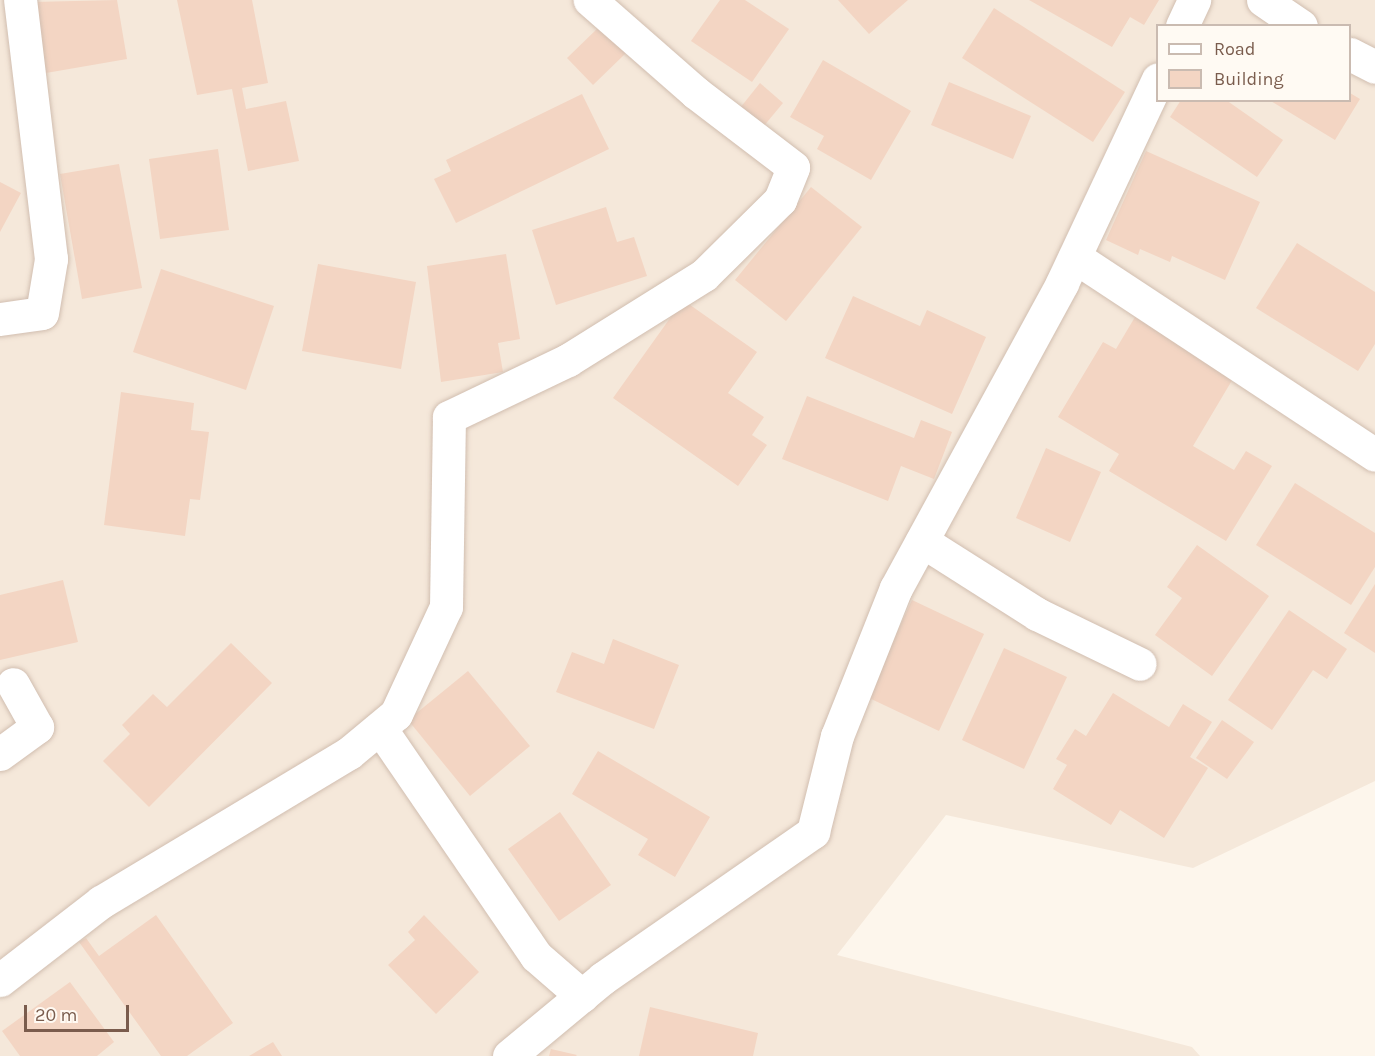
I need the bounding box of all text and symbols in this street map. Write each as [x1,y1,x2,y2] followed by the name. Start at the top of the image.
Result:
[1156,24,1351,102] legend
[1214,38,1255,60] text: Road
[1214,68,1284,90] text: Building
[27,993,132,1031] scale bar
[35,1004,77,1026] text: 20 m

